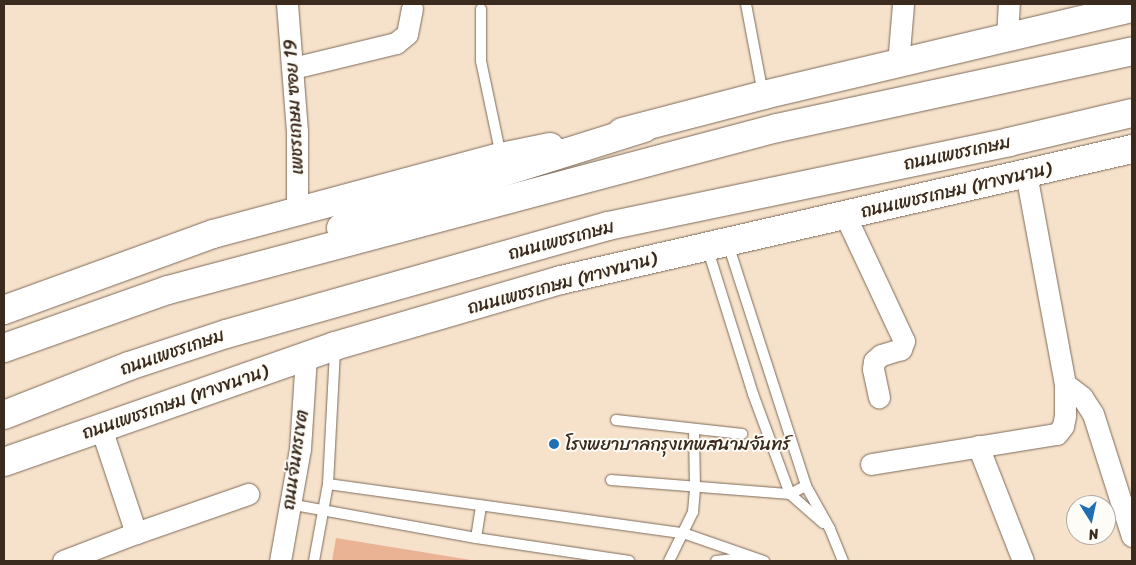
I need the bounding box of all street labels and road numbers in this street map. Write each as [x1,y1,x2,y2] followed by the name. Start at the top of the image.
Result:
[280,39,308,175] street label: เพชรเกษม ซอย 19
[902,131,1012,175] street label: ถนนเพชรเกษม
[859,158,1053,222] street label: ถนนเพชรเกษม (ทางขนาน)
[506,216,616,264] street label: ถนนเพชรเกษม
[465,247,659,319] street label: ถนนเพชรเกษม (ทางขนาน)
[117,324,227,380] street label: ถนนเพชรเกษม
[79,360,271,444] street label: ถนนเพชรเกษม (ทางขนาน)
[277,409,313,511] street label: ถนนจันทรเขต

